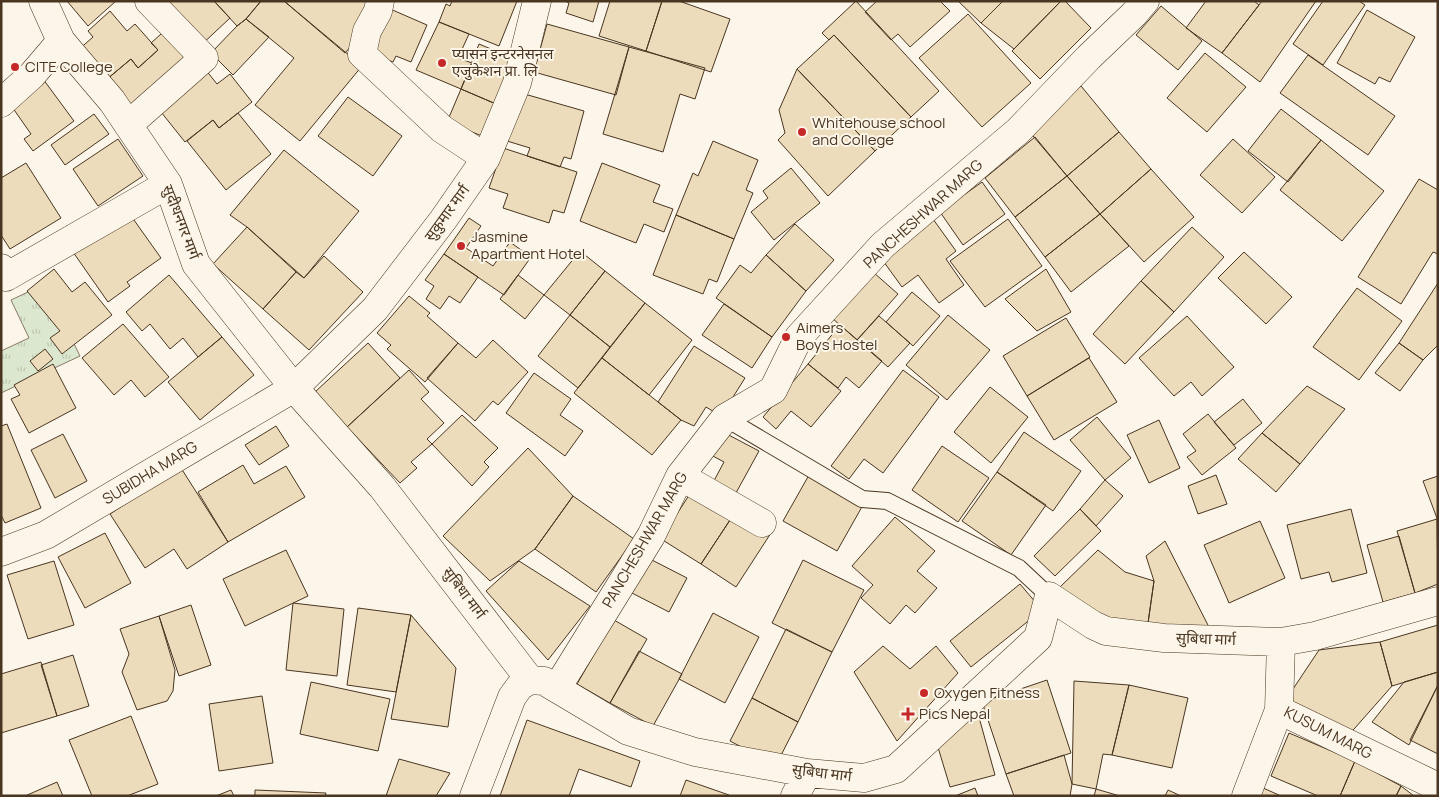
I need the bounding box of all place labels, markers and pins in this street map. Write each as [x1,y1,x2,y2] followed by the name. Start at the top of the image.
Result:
[452,43,554,81] place label: प्यासन इन्टरनेसनल एजुकेशन प्रा. लि
[25,56,113,77] place label: CITE College
[436,57,448,69] marker: प्यासन इन्टरनेसनल एजुकेशन प्रा. लि
[9,61,21,73] marker: CITE College
[812,112,946,150] place label: Whitehouse school and College
[796,126,808,138] marker: Whitehouse school and College
[471,226,585,264] place label: Jasmine Apartment Hotel
[455,240,467,252] marker: Jasmine Apartment Hotel
[796,317,877,355] place label: Aimers Boys Hostel
[780,331,792,343] marker: Aimers Boys Hostel
[934,682,1040,703] place label: Oxygen Fitness
[918,687,930,699] marker: Oxygen Fitness
[919,703,990,724] place label: Pics Nepal
[901,707,915,721] marker: Pics Nepal

